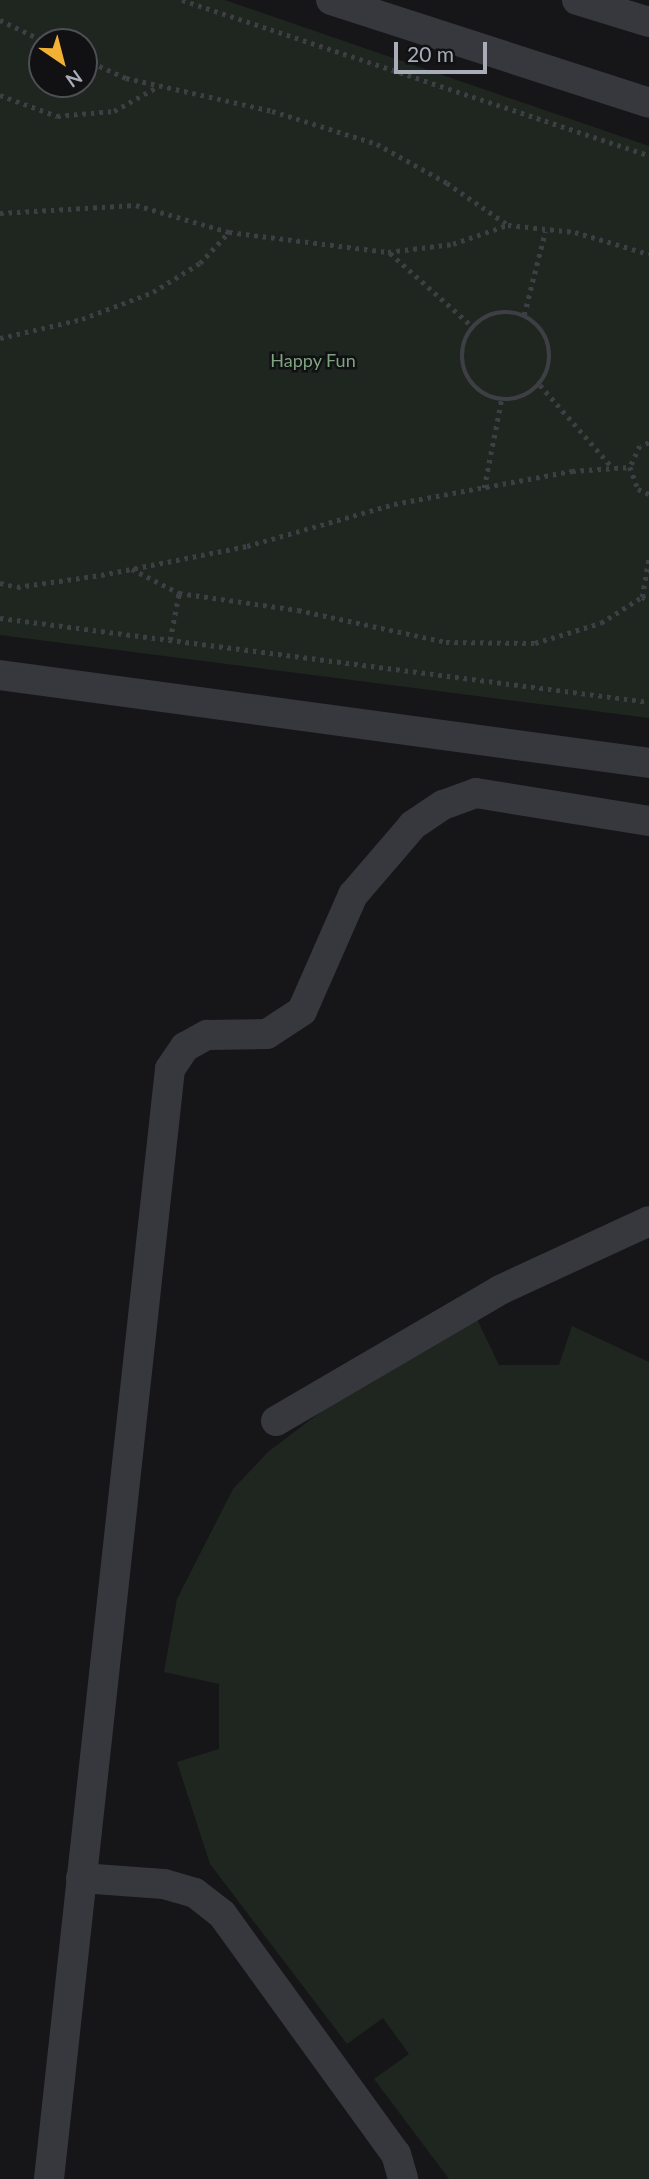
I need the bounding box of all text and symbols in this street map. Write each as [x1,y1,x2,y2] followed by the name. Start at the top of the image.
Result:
[28,28,98,98] north arrow
[397,28,490,72] scale bar
[407,41,454,66] text: 20 m
[62,65,87,93] text: N
[270,349,356,371] park label: Happy Fun

